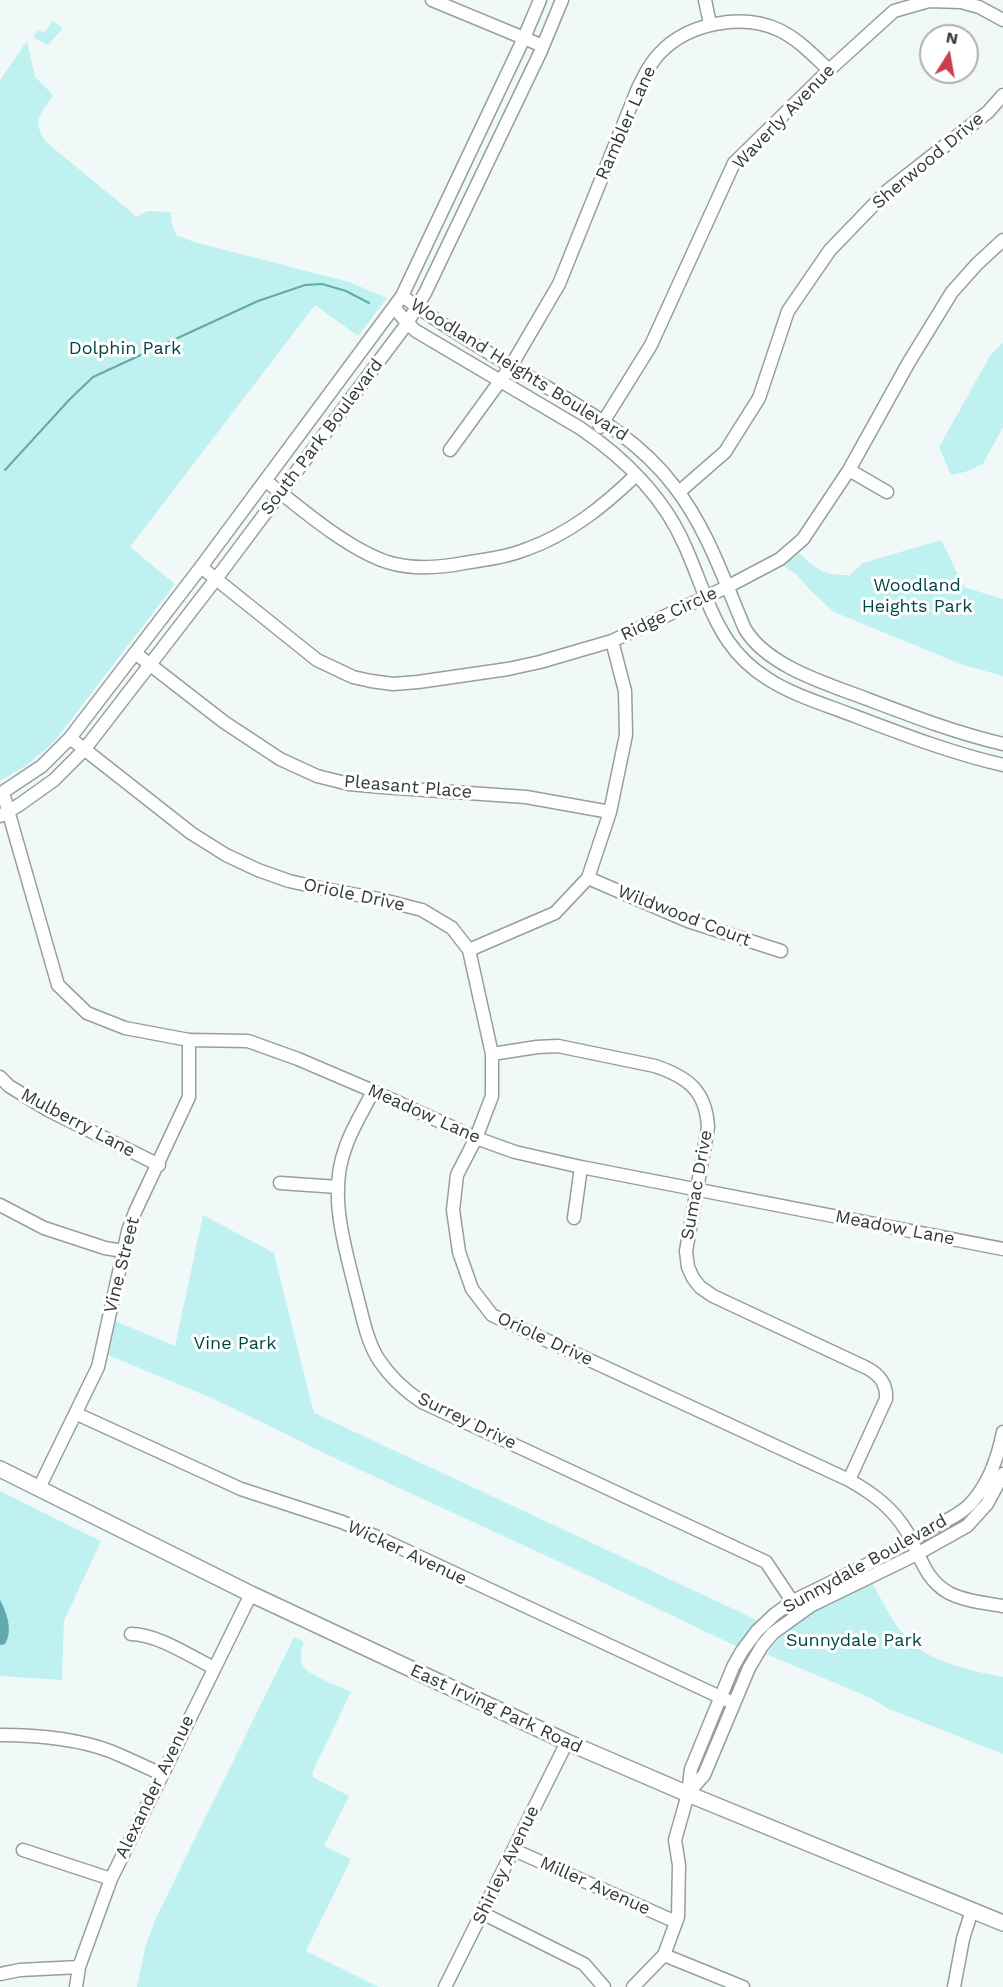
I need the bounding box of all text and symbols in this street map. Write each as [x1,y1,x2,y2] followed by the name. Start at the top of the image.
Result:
[919,24,979,84] north arrow
[945,27,960,48] text: N
[728,60,840,174] street label: Waverly Avenue
[591,63,661,183] street label: Rambler Lane
[868,108,988,214] street label: Sherwood Drive
[406,294,632,446] street label: Woodland Heights Boulevard
[69,338,181,360] park label: Dolphin Park
[256,355,388,519] street label: South Park Boulevard
[862,575,972,618] park label: Woodland Heights Park
[617,582,721,646] street label: Ridge Circle
[343,771,473,803] street label: Pleasant Place
[301,874,407,916] street label: Oriole Drive
[614,881,754,951] street label: Wildwood Court
[364,1079,484,1149] street label: Meadow Lane
[17,1084,139,1162] street label: Mulberry Lane
[677,1129,717,1241] street label: Sumac Drive
[833,1206,957,1250] street label: Meadow Lane
[100,1215,144,1315] street label: Vine Street
[494,1307,596,1371] street label: Oriole Drive
[194,1333,276,1355] park label: Vine Park
[414,1388,520,1454] street label: Surrey Drive
[779,1510,951,1618] street label: Sunnydale Boulevard
[344,1516,470,1590] street label: Wicker Avenue
[786,1630,922,1652] park label: Sunnydale Park
[407,1660,585,1758] street label: East Irving Park Road
[111,1712,199,1862] street label: Alexander Avenue
[468,1802,544,1928] street label: Shirley Avenue
[536,1852,654,1920] street label: Miller Avenue

